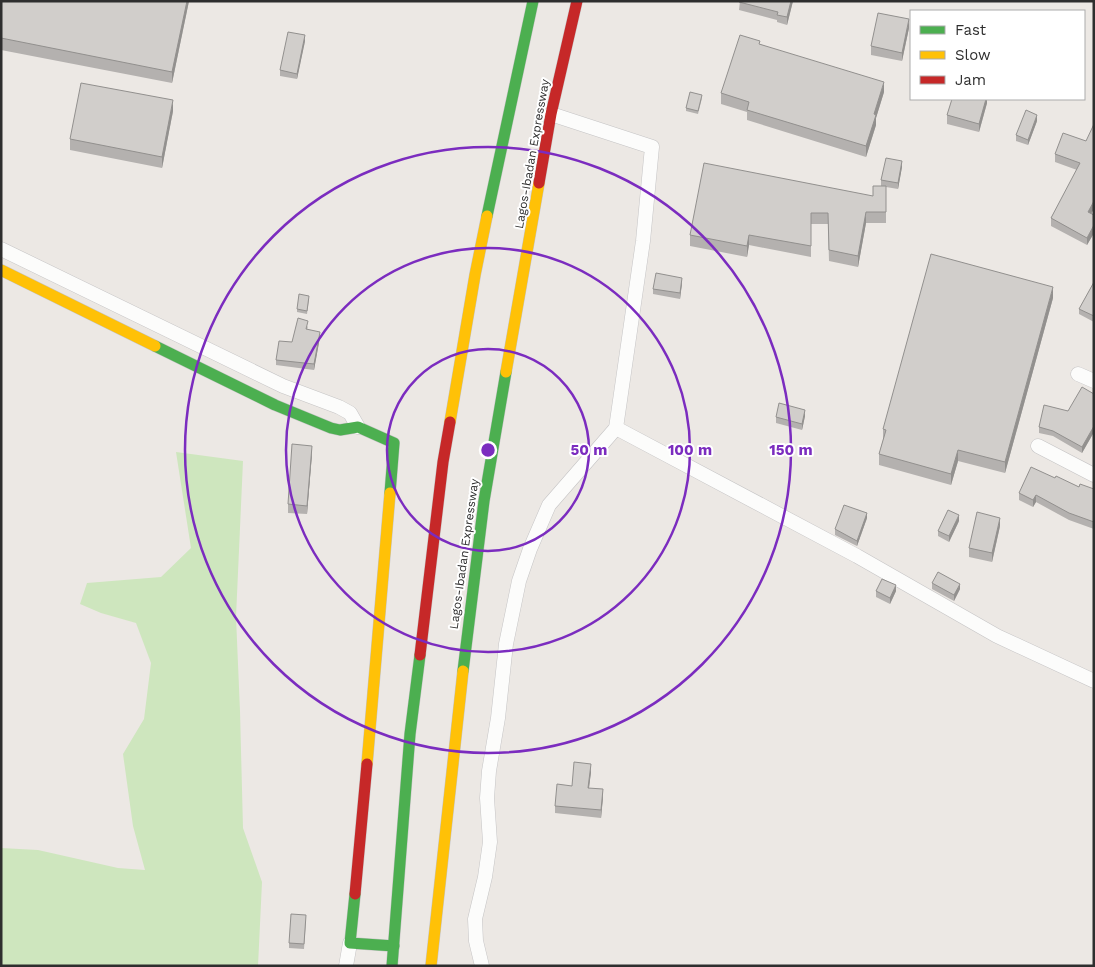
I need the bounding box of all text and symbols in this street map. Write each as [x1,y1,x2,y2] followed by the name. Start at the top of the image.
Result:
[910,10,1085,100] legend
[955,21,987,39] text: Fast
[955,46,991,64] text: Slow
[955,71,986,89] text: Jam
[512,77,552,230] street label: Lagos-Ibadan Expressway
[479,441,497,459] centre of rings
[571,441,607,459] text: 50 m
[668,441,712,459] text: 100 m
[769,441,813,459] text: 150 m
[447,477,482,630] street label: Lagos-Ibadan Expressway

